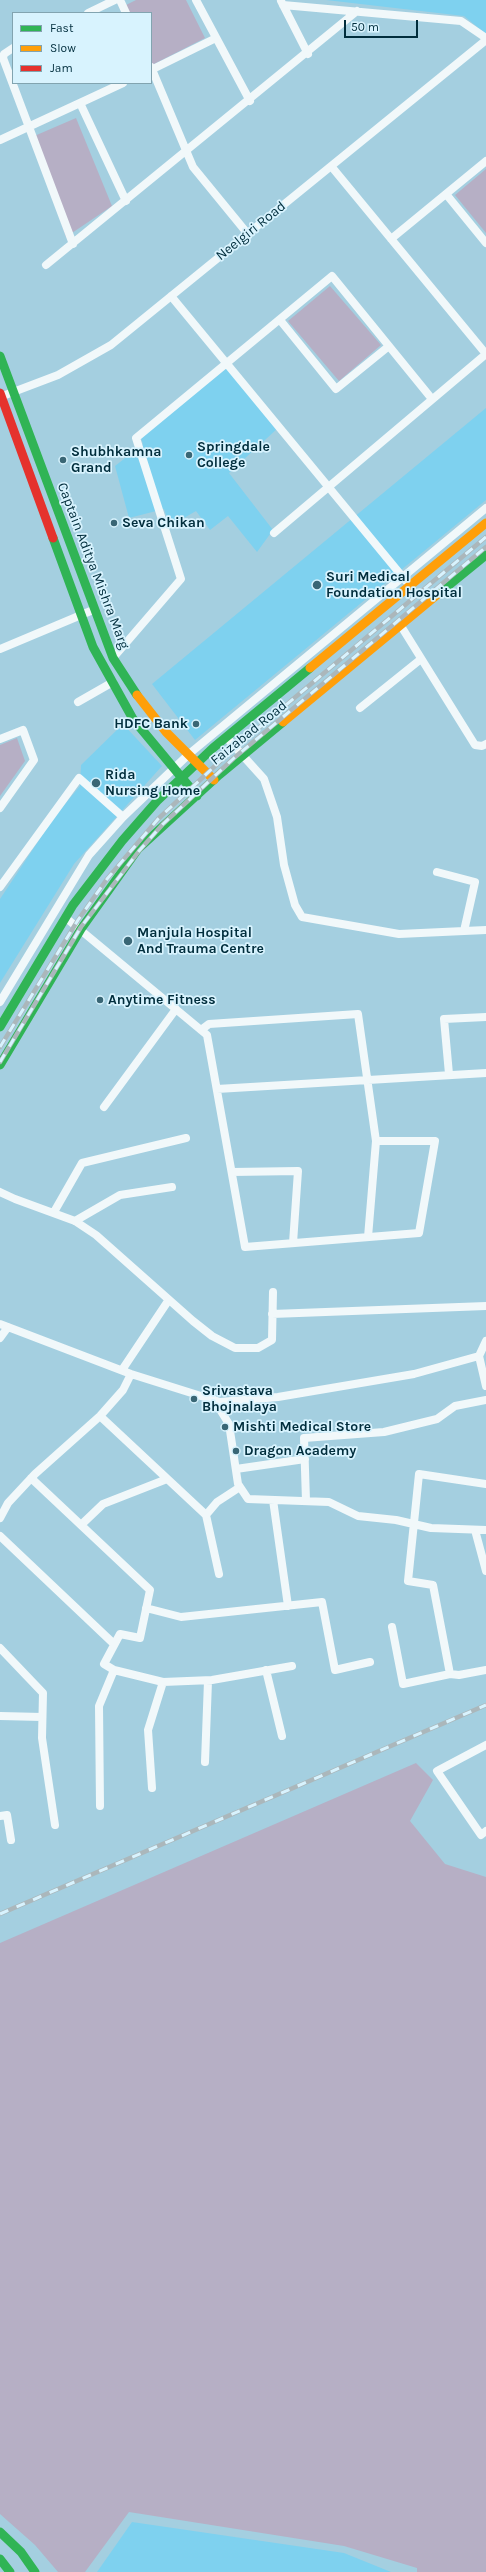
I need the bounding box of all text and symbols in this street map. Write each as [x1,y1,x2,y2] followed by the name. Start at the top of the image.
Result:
[12,12,152,84] legend
[346,12,420,38] scale bar
[351,20,379,34] text: 50 m
[50,21,73,35] text: Fast
[50,41,76,55] text: Slow
[50,61,73,75] text: Jam
[213,198,289,264] street label: Neelgiri Road
[197,439,270,472] place label: Springdale College
[71,444,161,476] place label: Shubhkamna Grand
[184,450,194,460] marker: Springdale College
[58,455,68,465] marker: Shubhkamna Grand
[53,480,133,652] street label: Captain Aditya Mishra Marg
[122,515,205,531] place label: Seva Chikan
[109,518,119,528] marker: Seva Chikan
[326,569,462,602] place label: Suri Medical Foundation Hospital
[311,579,323,591] marker: Suri Medical Foundation Hospital
[208,697,290,769] street label: Faizabad Road
[114,716,188,732] place label: HDFC Bank
[191,719,201,729] marker: HDFC Bank
[105,767,200,800] place label: Rida Nursing Home
[90,777,102,789] marker: Rida Nursing Home
[137,925,264,958] place label: Manjula Hospital And Trauma Centre
[122,935,134,947] marker: Manjula Hospital And Trauma Centre
[108,992,216,1008] place label: Anytime Fitness
[95,995,105,1005] marker: Anytime Fitness
[202,1383,277,1416] place label: Srivastava Bhojnalaya
[189,1394,199,1404] marker: Srivastava Bhojnalaya
[233,1419,371,1435] place label: Mishti Medical Store
[220,1422,230,1432] marker: Mishti Medical Store
[244,1443,356,1459] place label: Dragon Academy
[231,1446,241,1456] marker: Dragon Academy

